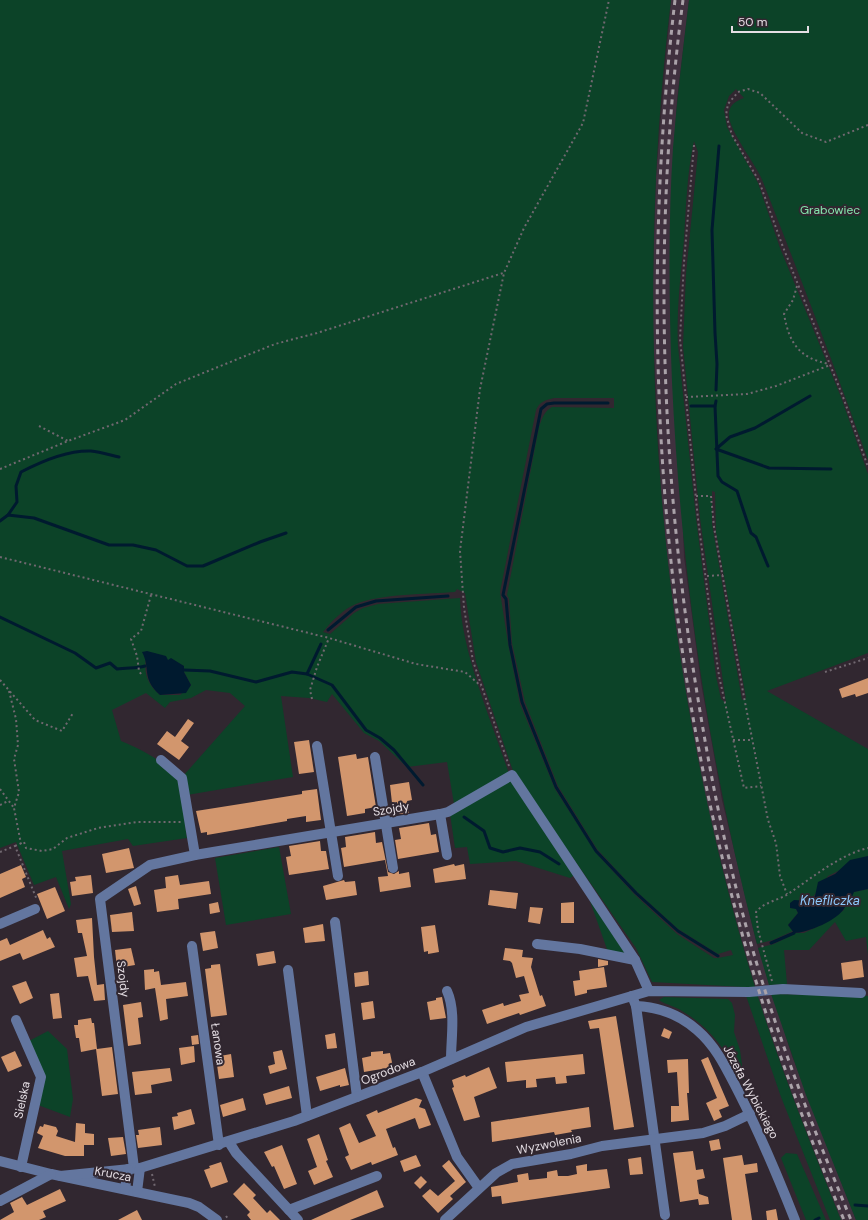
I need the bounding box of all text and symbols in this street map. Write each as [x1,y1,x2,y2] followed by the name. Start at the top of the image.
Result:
[732,8,808,34] scale bar
[738,14,767,30] text: 50 m
[800,202,860,218] park label: Grabowiec
[372,798,411,820] street label: Szojdy
[800,892,860,909] water label: Knefliczka
[113,960,133,999] street label: Szojdy
[207,1022,229,1066] street label: Łanowa
[720,1042,782,1142] street label: Józefa Wybickiego
[358,1053,418,1089] street label: Ogrodowa
[10,1080,34,1120] street label: Sielska
[515,1130,583,1158] street label: Wyzwolenia
[93,1163,133,1185] street label: Krucza

